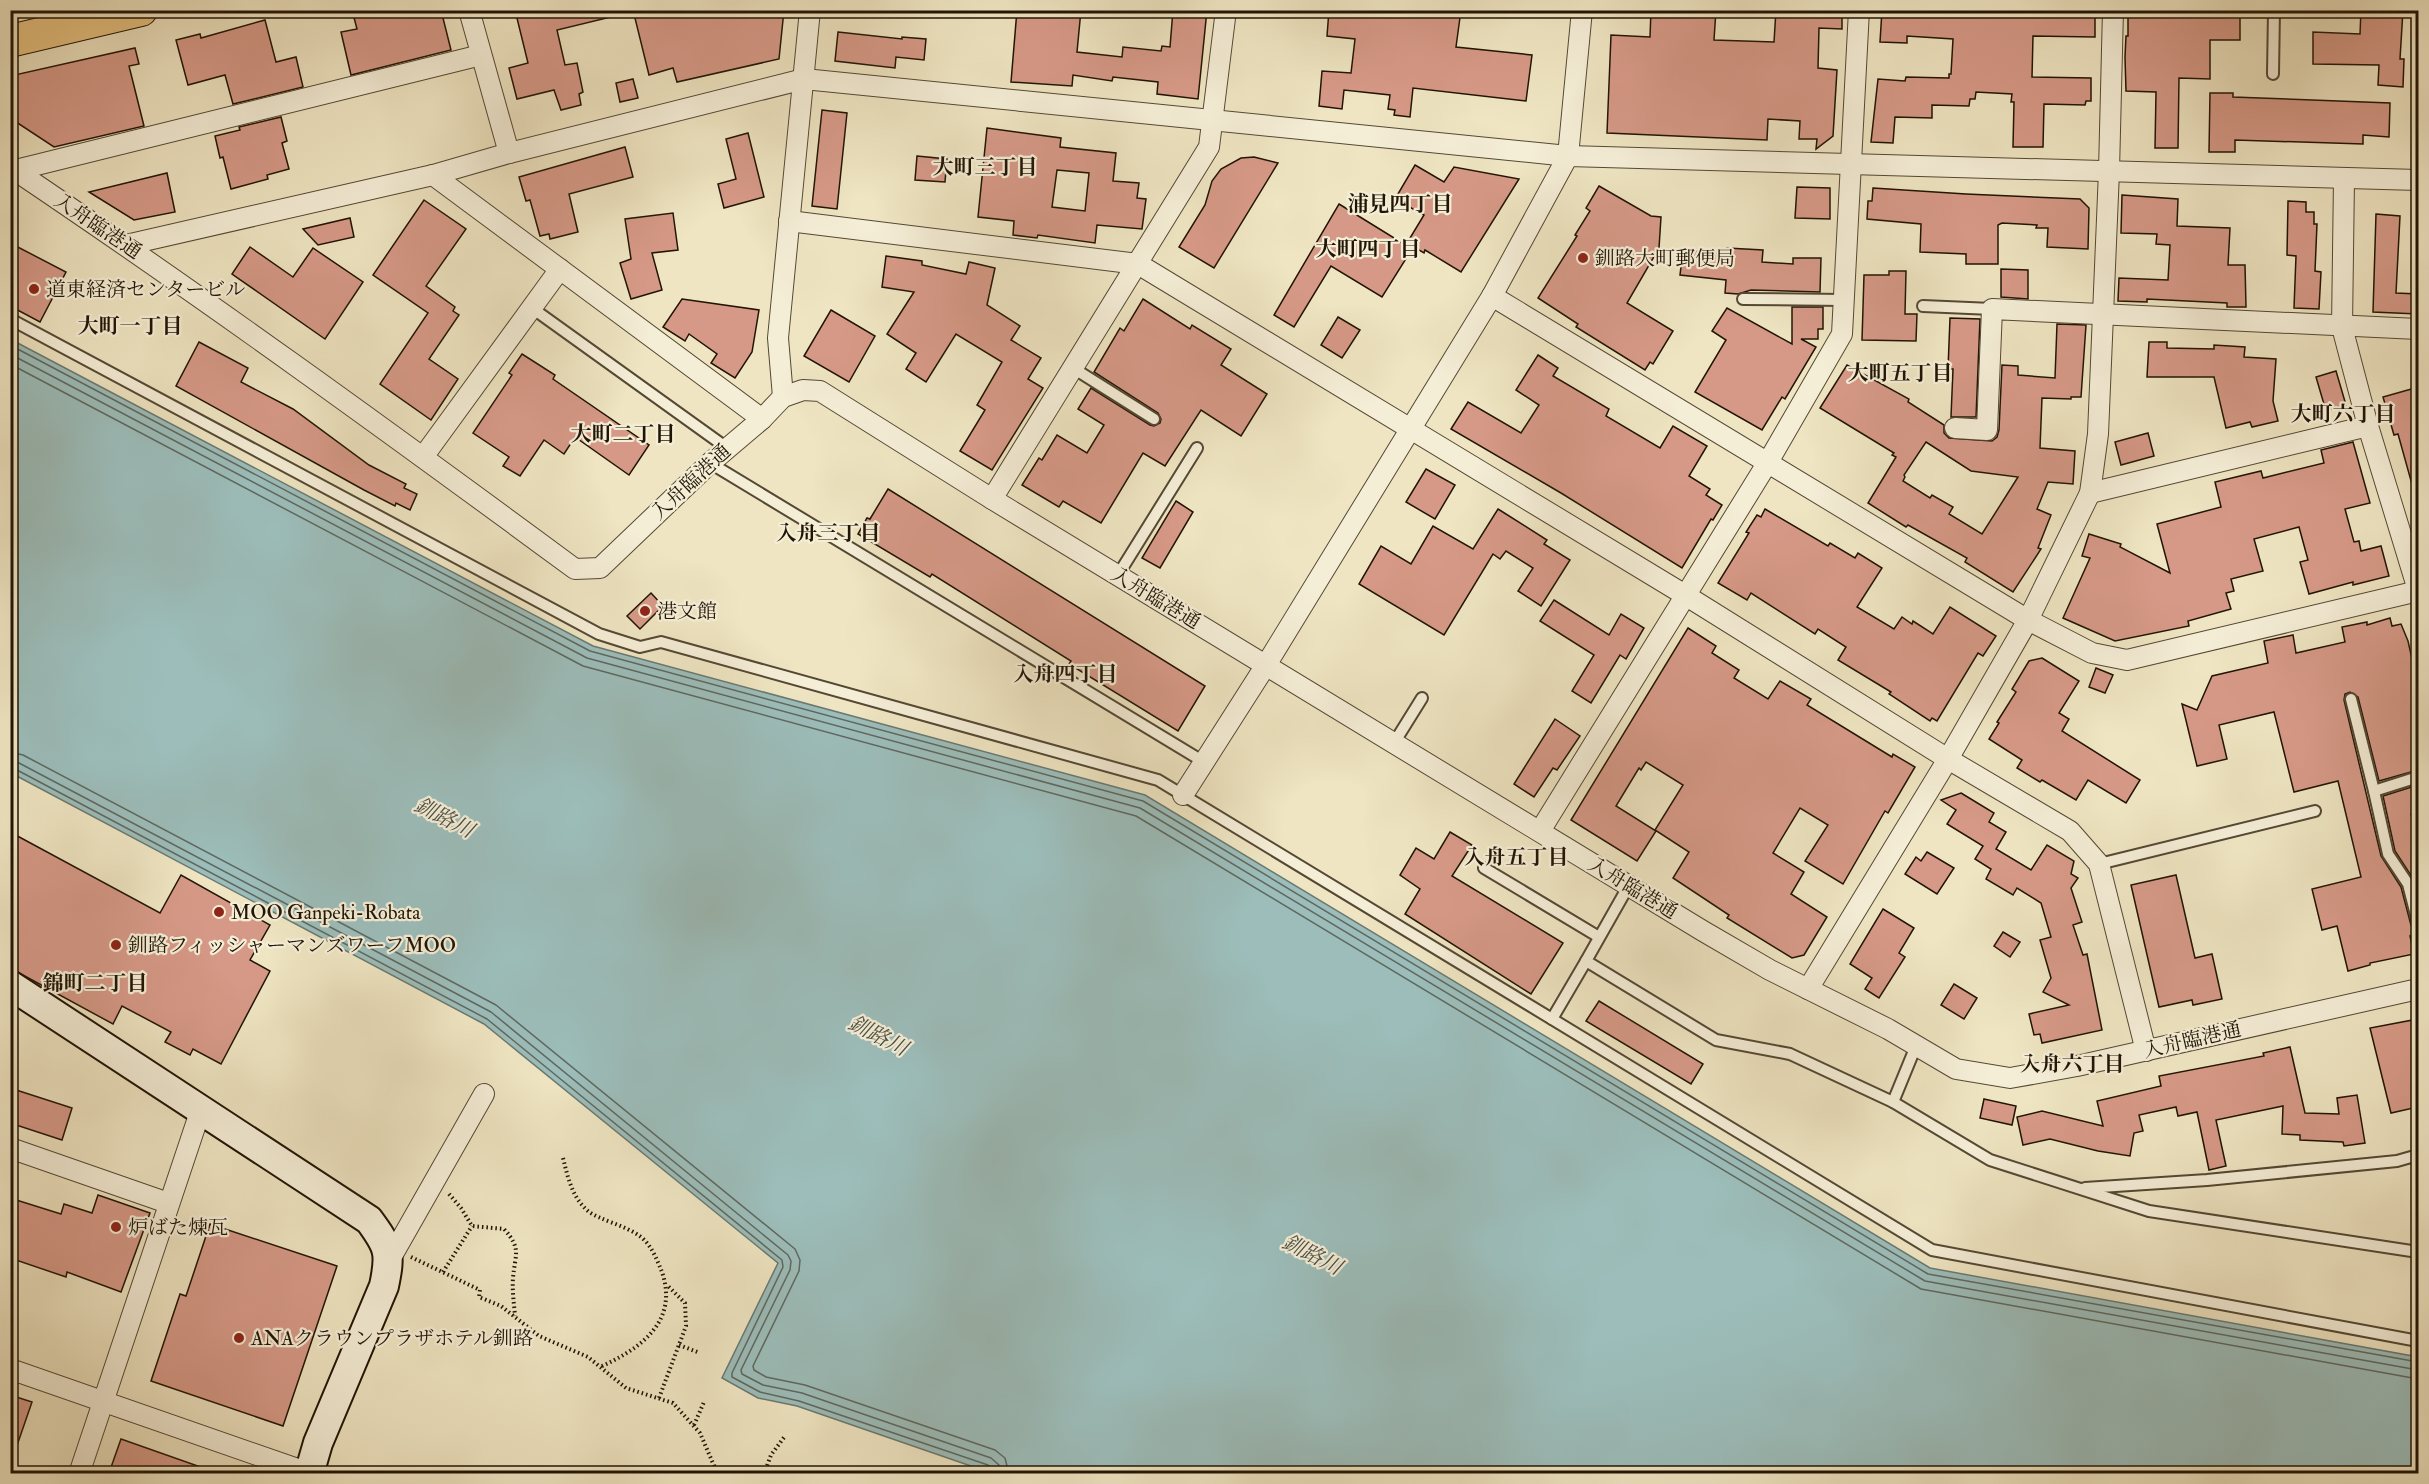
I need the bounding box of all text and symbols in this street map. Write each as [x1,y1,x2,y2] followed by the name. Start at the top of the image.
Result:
[933,154,1038,181] district label: 大町三丁目
[50,188,146,264] street label: 入舟臨港通
[1348,191,1453,218] district label: 浦見四丁目
[1316,236,1421,263] district label: 大町四丁目
[1595,246,1735,271] place label: 釧路大町郵便局
[1576,251,1590,265] marker: 釧路大町郵便局
[46,277,245,302] place label: 道東経済センタービル
[27,282,41,296] marker: 道東経済センタービル
[78,313,183,340] district label: 大町一丁目
[1848,360,1953,387] district label: 大町五丁目
[2291,401,2396,428] district label: 大町六丁目
[571,421,676,448] district label: 大町二丁目
[646,439,736,525] street label: 入舟臨港通
[776,520,881,547] district label: 入舟三丁目
[1107,562,1205,634] street label: 入舟臨港通
[657,599,717,624] place label: 港文館
[638,604,652,618] marker: 港文館
[1013,661,1118,688] district label: 入舟四丁目
[410,792,480,845] water label: 釧路川
[1464,844,1569,871] district label: 入舟五丁目
[1584,852,1682,924] street label: 入舟臨港通
[231,900,421,926] place label: MOO Ganpeki-Robata
[212,905,226,919] marker: MOO Ganpeki-Robata
[128,933,456,958] place label: 釧路フィッシャーマンズワーフMOO
[109,938,123,952] marker: 釧路フィッシャーマンズワーフMOO
[43,970,148,997] district label: 錦町二丁目
[844,1010,914,1063] water label: 釧路川
[2140,1017,2244,1063] street label: 入舟臨港通
[2020,1051,2125,1078] district label: 入舟六丁目
[128,1215,228,1240] place label: 炉ばた煉瓦
[109,1220,123,1234] marker: 炉ばた煉瓦
[1278,1229,1348,1282] water label: 釧路川
[250,1326,533,1351] place label: ANAクラウンプラザホテル釧路
[232,1331,246,1345] marker: ANAクラウンプラザホテル釧路

